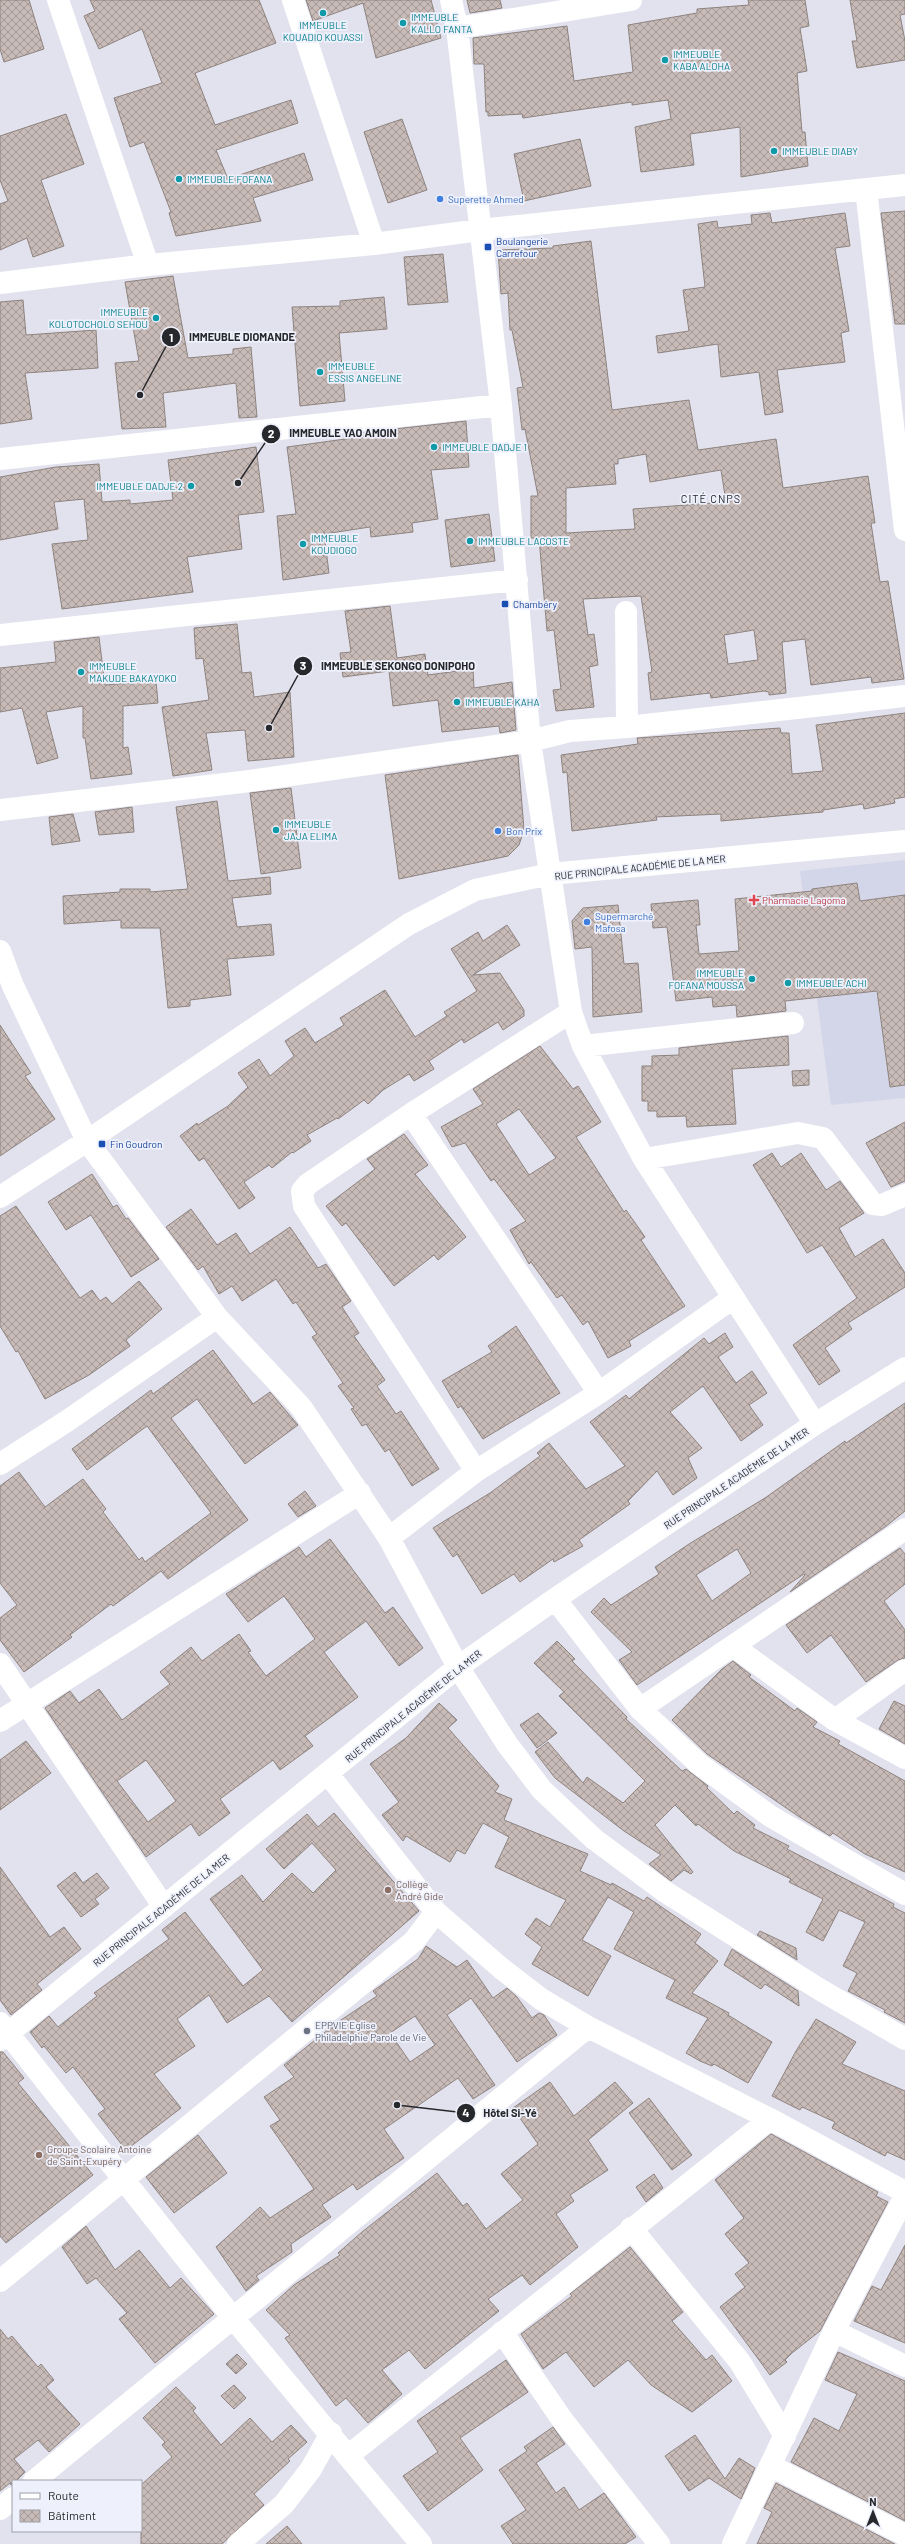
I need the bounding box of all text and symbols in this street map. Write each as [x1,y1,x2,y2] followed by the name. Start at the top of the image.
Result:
[318,8,328,18] marker: IMMEUBLE KOUADIO KOUASSI
[411,11,472,35] place label: IMMEUBLE KALLO FANTA
[398,18,408,28] marker: IMMEUBLE KALLO FANTA
[283,19,363,43] place label: IMMEUBLE KOUADIO KOUASSI
[673,48,730,72] place label: IMMEUBLE KABA ALOHA
[660,55,670,65] marker: IMMEUBLE KABA ALOHA
[782,145,858,157] place label: IMMEUBLE DIABY
[769,146,779,156] marker: IMMEUBLE DIABY
[187,173,272,185] place label: IMMEUBLE FOFANA
[174,174,184,184] marker: IMMEUBLE FOFANA
[448,193,524,205] place label: Superette Ahmed
[435,194,445,204] marker: Superette Ahmed
[496,235,548,259] place label: Boulangerie Carrefour
[483,242,493,252] marker: Boulangerie Carrefour
[49,306,148,330] place label: IMMEUBLE KOLOTOCHOLO SEHOU
[151,313,161,323] marker: IMMEUBLE KOLOTOCHOLO SEHOU
[161,326,303,349] callout: IMMEUBLE DIOMANDE
[169,330,173,344] text: 1
[189,330,296,343] text: IMMEUBLE DIOMANDE
[328,360,402,384] place label: IMMEUBLE ESSIS ANGELINE
[315,367,325,377] marker: IMMEUBLE ESSIS ANGELINE
[261,422,404,445] callout: IMMEUBLE YAO AMOIN
[268,426,275,440] text: 2
[289,426,397,439] text: IMMEUBLE YAO AMOIN
[442,441,527,453] place label: IMMEUBLE DADJE 1
[429,442,439,452] marker: IMMEUBLE DADJE 1
[96,480,183,492] place label: IMMEUBLE DADJE 2
[186,481,196,491] marker: IMMEUBLE DADJE 2
[681,492,741,505] district label: CITÉ CNPS
[311,532,358,556] place label: IMMEUBLE KOUDIOGO
[478,535,569,547] place label: IMMEUBLE LACOSTE
[465,536,475,546] marker: IMMEUBLE LACOSTE
[298,539,308,549] marker: IMMEUBLE KOUDIOGO
[513,598,557,610] place label: Chambéry
[500,599,510,609] marker: Chambéry
[293,655,483,678] callout: IMMEUBLE SEKONGO DONIPOHO
[300,658,306,672] text: 3
[321,659,475,672] text: IMMEUBLE SEKONGO DONIPOHO
[89,660,177,684] place label: IMMEUBLE MAKUDE BAKAYOKO
[76,667,86,677] marker: IMMEUBLE MAKUDE BAKAYOKO
[465,696,540,708] place label: IMMEUBLE KAHA
[452,697,462,707] marker: IMMEUBLE KAHA
[284,818,337,842] place label: IMMEUBLE JAJA ELIMA
[271,825,281,835] marker: IMMEUBLE JAJA ELIMA
[506,825,542,837] place label: Bon Prix
[493,826,503,836] marker: Bon Prix
[554,852,726,882] street label: RUE PRINCIPALE ACADÉMIE DE LA MER
[762,894,846,906] place label: Pharmacie Lagoma
[749,895,759,905] marker: Pharmacie Lagoma
[595,910,653,934] place label: Supermarché Mafosa
[582,917,592,927] marker: Supermarché Mafosa
[668,967,744,991] place label: IMMEUBLE FOFANA MOUSSA
[747,974,757,984] marker: IMMEUBLE FOFANA MOUSSA
[796,977,867,989] place label: IMMEUBLE ACHI
[783,978,793,988] marker: IMMEUBLE ACHI
[110,1138,162,1150] place label: Fin Goudron
[97,1139,107,1149] marker: Fin Goudron
[661,1425,811,1531] street label: RUE PRINCIPALE ACADÉMIE DE LA MER
[342,1647,484,1765] street label: RUE PRINCIPALE ACADÉMIE DE LA MER
[90,1851,232,1969] street label: RUE PRINCIPALE ACADÉMIE DE LA MER
[396,1878,443,1902] place label: Collège André Gide
[383,1885,393,1895] marker: Collège André Gide
[315,2019,426,2043] place label: EPPVIE Eglise Philadelphie Parole de Vie
[302,2026,312,2036] marker: EPPVIE Eglise Philadelphie Parole de Vie
[456,2102,545,2125] callout: Hôtel Si-Yé
[462,2105,470,2119] text: 4
[483,2106,537,2119] text: Hôtel Si-Yé
[47,2143,151,2167] place label: Groupe Scolaire Antoine de Saint-Exupéry
[34,2150,44,2160] marker: Groupe Scolaire Antoine de Saint-Exupéry
[12,2480,142,2532] legend
[48,2488,79,2502] text: Route
[853,2492,893,2532] north arrow
[869,2495,877,2508] text: N
[48,2508,96,2522] text: Bâtiment

